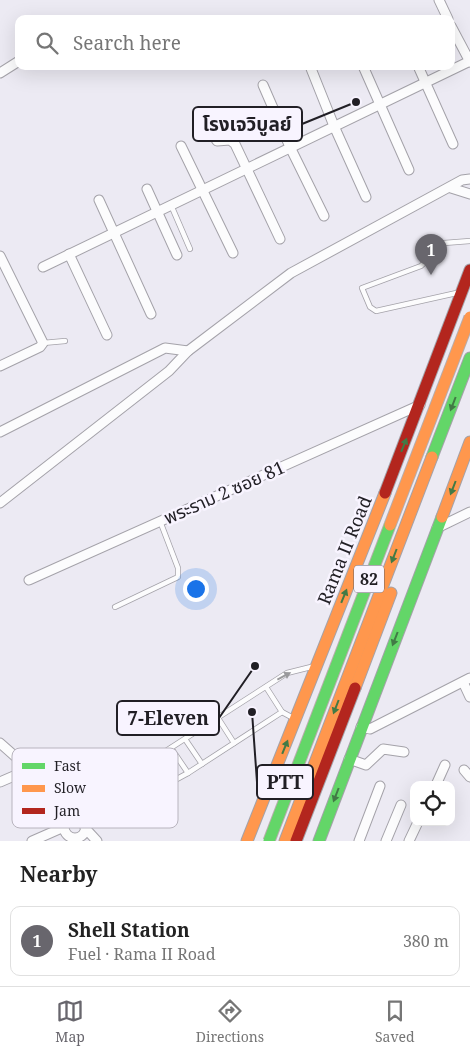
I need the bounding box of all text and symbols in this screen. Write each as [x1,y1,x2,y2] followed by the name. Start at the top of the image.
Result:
[15,15,455,70] search box
[33,29,61,57] icon: search
[73,30,181,56] text: Search here
[193,107,302,141] callout: โรงเจวิบูลย์
[202,111,292,137] text: โรงเจวิบูลย์
[415,234,447,275] pin: 1
[448,397,456,411] one-way arrow
[401,437,408,452] one-way arrow
[160,455,288,529] street label: พระราม 2 ซอย 81
[449,480,456,495] one-way arrow
[311,492,377,608] street label: Rama II Road
[390,548,397,563] one-way arrow
[354,566,384,592] road number: 82
[183,576,209,602] your location
[341,589,349,603] one-way arrow
[391,632,398,647] one-way arrow
[277,672,291,680] one-way arrow
[332,700,340,715] one-way arrow
[117,701,219,735] callout: 7-Eleven
[127,705,209,731] text: 7-Eleven
[281,739,289,754] one-way arrow
[12,748,178,828] legend
[54,756,81,775] text: Fast
[257,765,313,799] callout: PTT
[267,769,304,795] text: PTT
[54,778,87,797] text: Slow
[410,781,455,826] map controls
[410,781,455,826] button: locate
[332,787,339,802] one-way arrow
[53,801,80,820] text: Jam
[20,860,98,888] text: Nearby
[68,917,190,943] text: Shell Station
[32,930,42,952] text: 1
[403,930,449,952] text: 380 m
[68,943,216,965] text: Fuel · Rama II Road
[55,997,85,1046] tab: Map
[196,997,264,1046] tab: Directions
[375,997,415,1046] tab: Saved

